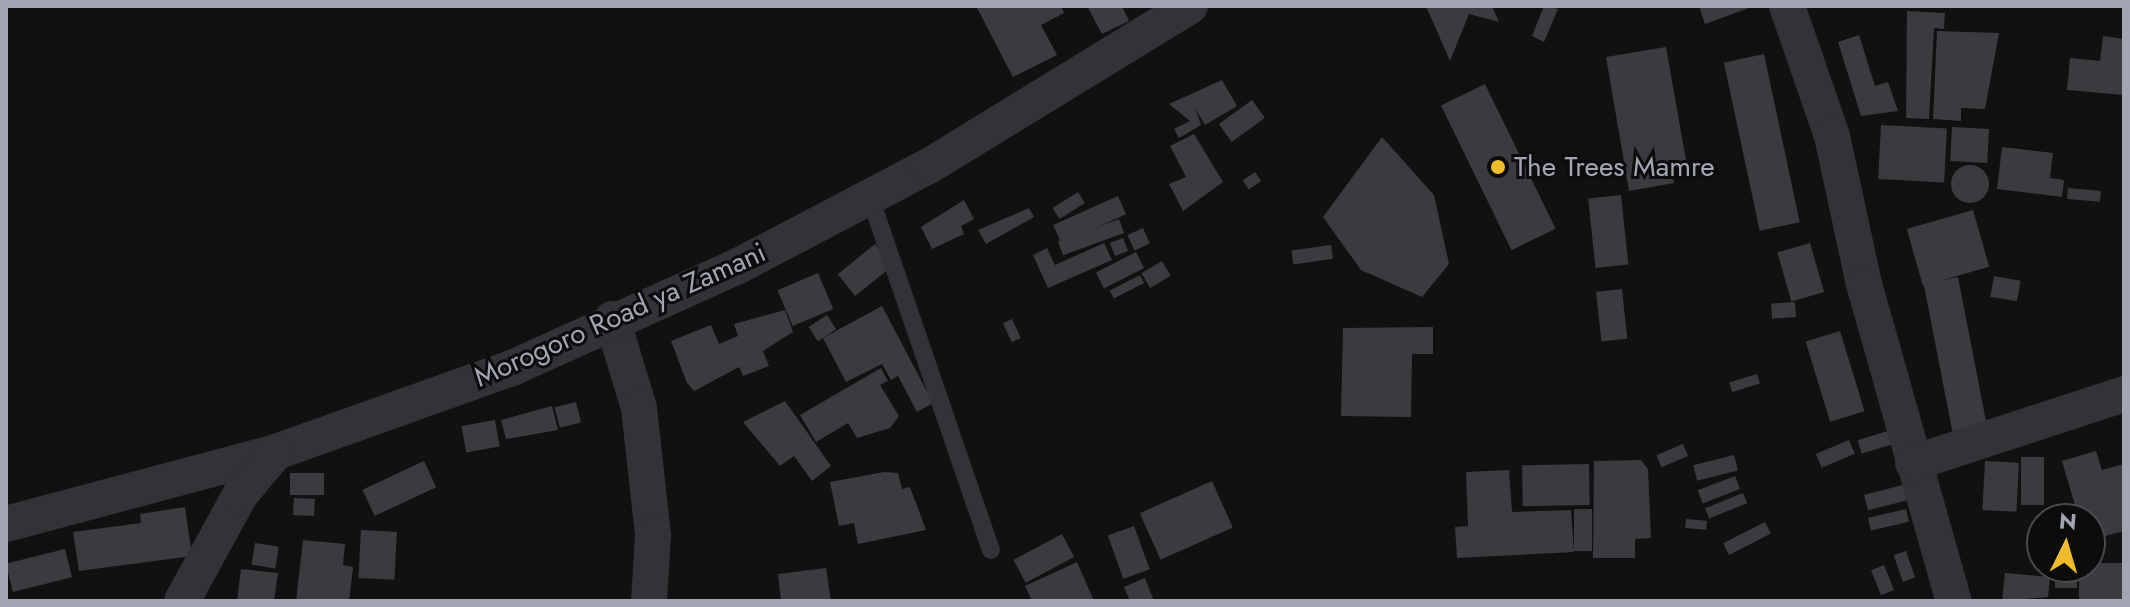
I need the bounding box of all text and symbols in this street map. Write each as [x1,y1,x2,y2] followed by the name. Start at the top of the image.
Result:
[1514,150,1715,184] place label: The Trees Mamre
[1489,158,1507,176] marker: The Trees Mamre
[469,235,771,395] street label: Morogoro Road ya Zamani
[2026,503,2106,583] north arrow
[2058,504,2078,538] text: N

